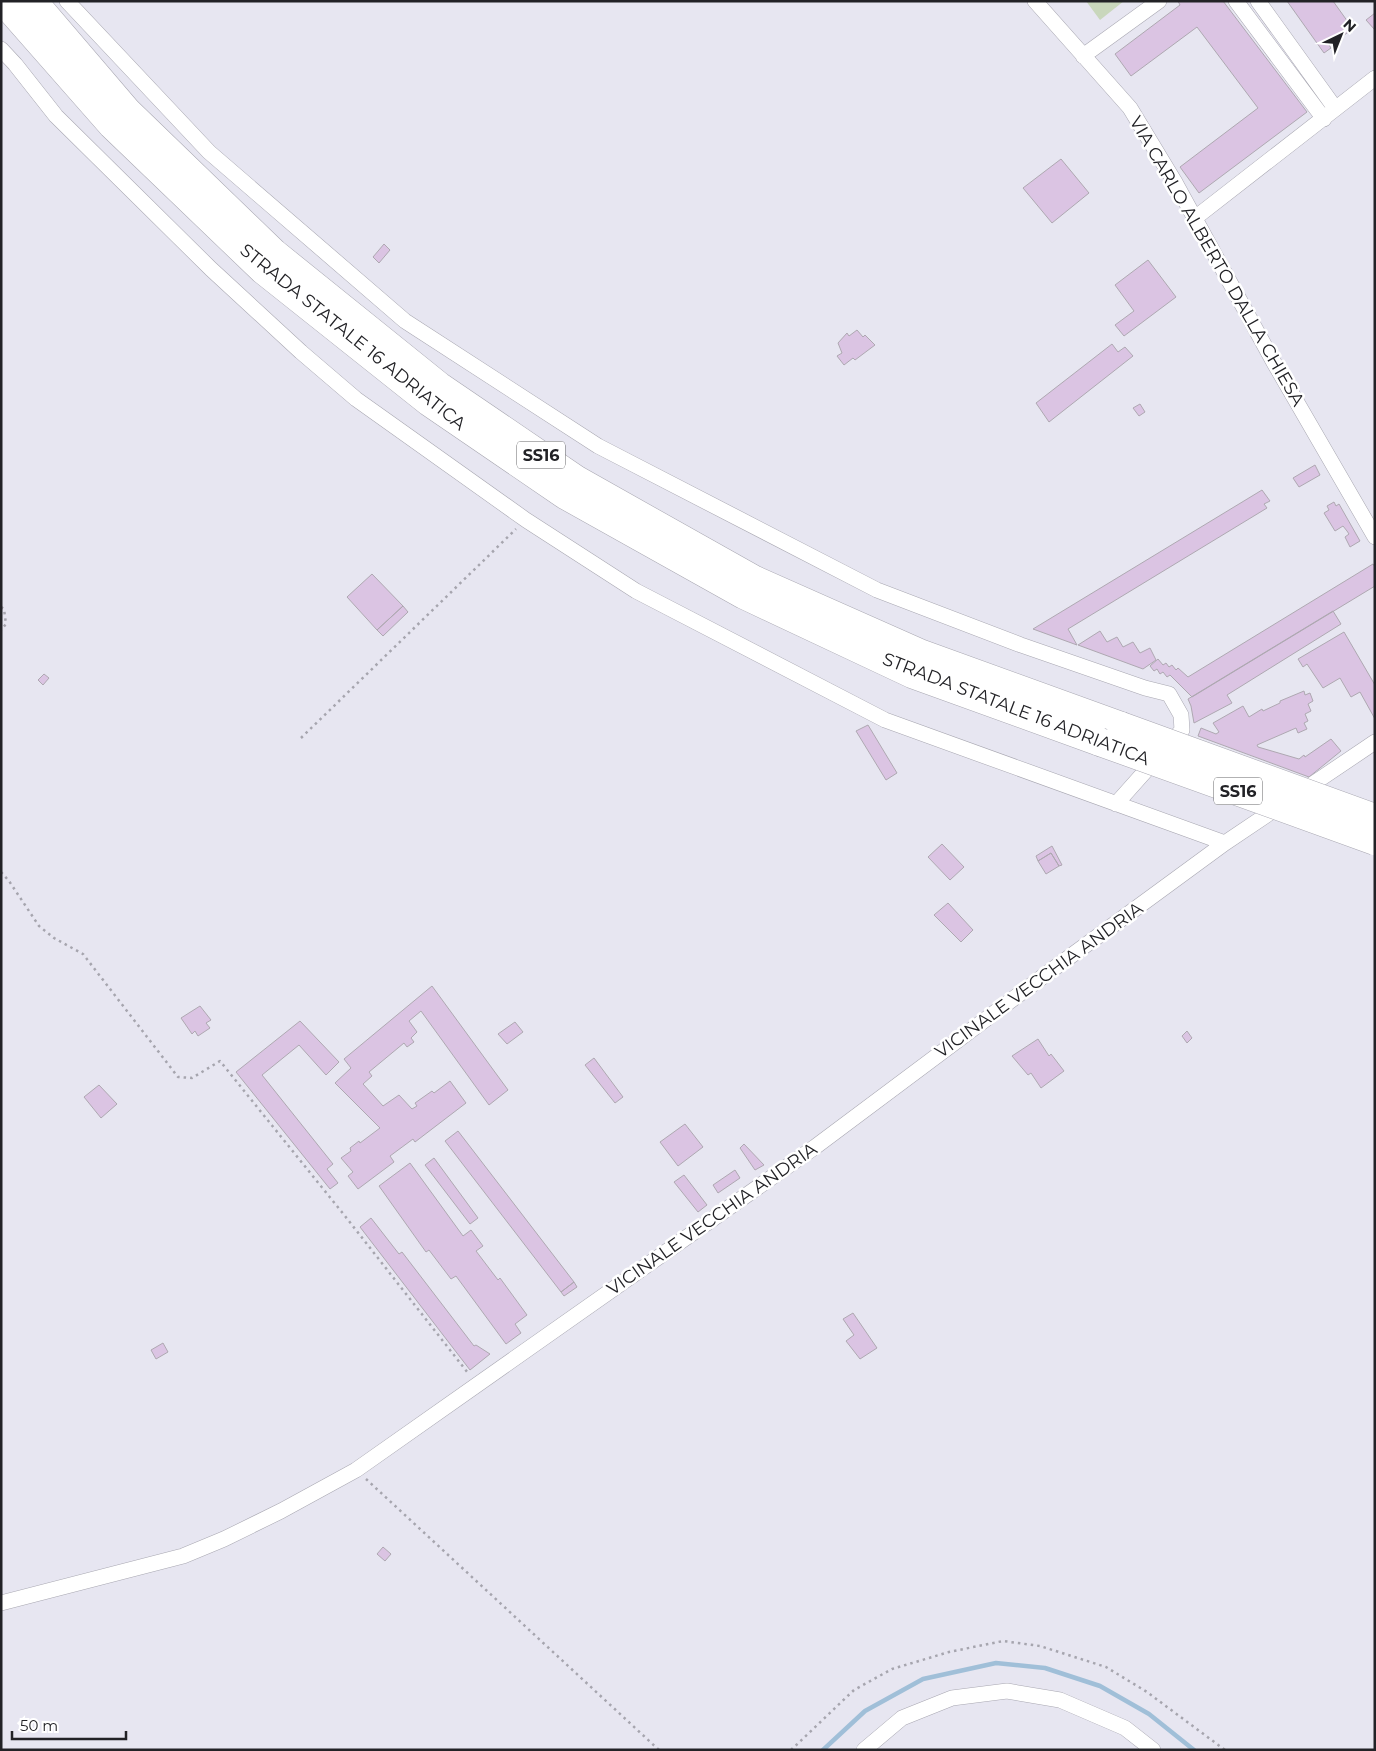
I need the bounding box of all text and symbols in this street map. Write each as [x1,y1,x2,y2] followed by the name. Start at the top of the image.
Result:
[1316,10,1366,60] north arrow
[1340,15,1360,36] text: N
[1125,112,1309,410] street label: VIA CARLO ALBERTO DALLA CHIESA
[236,239,470,435] street label: STRADA STATALE 16 ADRIATICA
[517,442,565,468] road number: SS16
[879,648,1153,770] street label: STRADA STATALE 16 ADRIATICA
[1214,778,1262,804] road number: SS16
[931,897,1147,1063] street label: VICINALE VECCHIA ANDRIA
[603,1138,821,1300] street label: VICINALE VECCHIA ANDRIA
[12,1708,126,1740] scale bar
[20,1716,58,1735] text: 50 m

